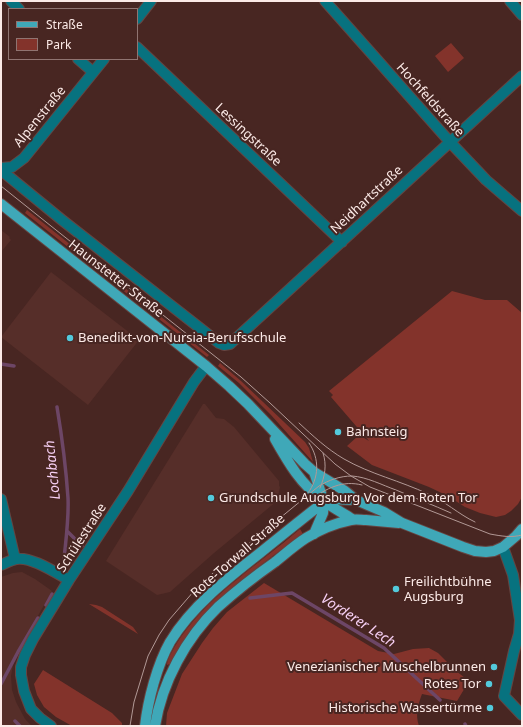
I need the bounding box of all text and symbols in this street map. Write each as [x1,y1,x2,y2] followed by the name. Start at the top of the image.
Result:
[8,8,138,60] legend
[46,16,83,33] text: Straße
[46,36,71,53] text: Park
[393,60,467,140] street label: Hochfeldstraße
[11,83,69,151] street label: Alpenstraße
[212,100,284,170] street label: Lessingstraße
[328,163,406,237] street label: Neidhartstraße
[65,237,167,321] street label: Haunstetter Straße
[78,330,286,346] place label: Benedikt-von-Nursia-Berufsschule
[65,333,75,343] marker: Benedikt-von-Nursia-Berufsschule
[346,424,407,440] place label: Bahnsteig
[333,427,343,437] marker: Bahnsteig
[42,440,64,500] water label: Lochbach
[219,490,478,506] place label: Grundschule Augsburg Vor dem Roten Tor
[206,493,216,503] marker: Grundschule Augsburg Vor dem Roten Tor
[54,501,110,575] street label: Schülestraße
[188,511,288,601] street label: Rote-Torwall-Straße
[404,574,492,605] place label: Freilichtbühne Augsburg
[391,584,401,594] marker: Freilichtbühne Augsburg
[318,591,398,651] water label: Vorderer Lech
[287,659,486,675] place label: Venezianischer Muschelbrunnen
[489,662,499,672] marker: Venezianischer Muschelbrunnen
[424,676,481,692] place label: Rotes Tor
[484,679,494,689] marker: Rotes Tor
[328,700,482,716] place label: Historische Wassertürme
[485,703,495,713] marker: Historische Wassertürme

